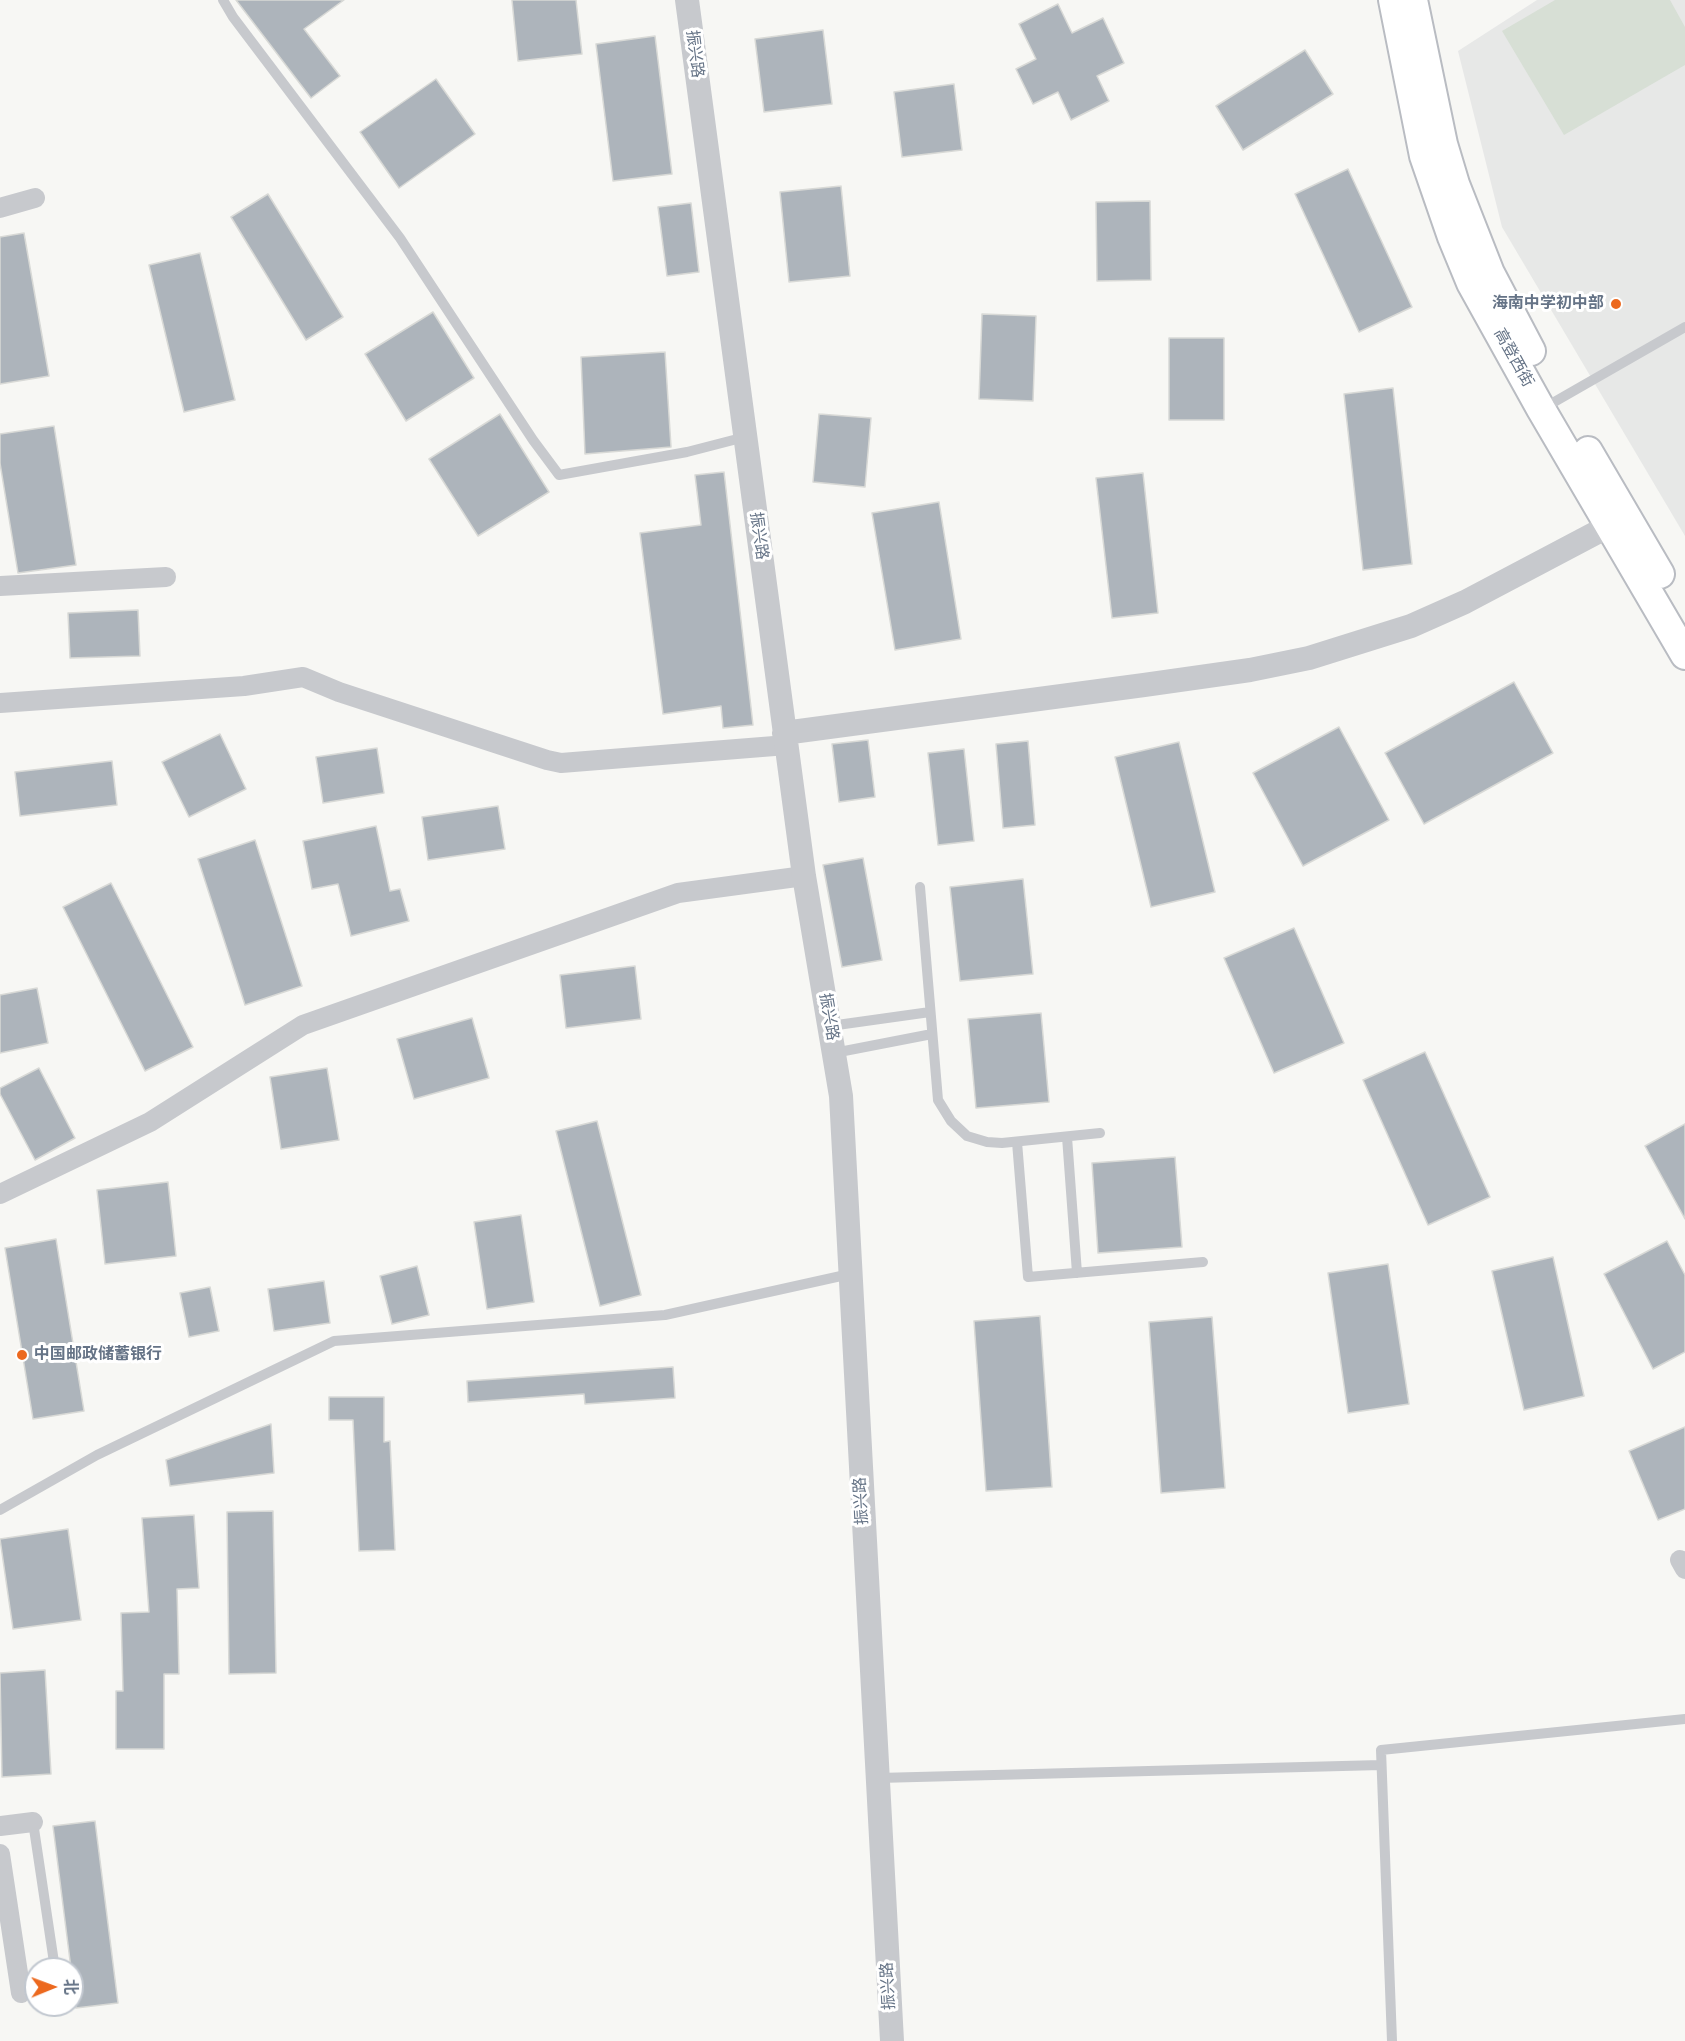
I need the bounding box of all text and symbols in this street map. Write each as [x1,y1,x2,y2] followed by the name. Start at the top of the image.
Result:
[682,29,706,79] street label: 振兴路
[1492,294,1604,314] place label: 海南中学初中部
[1609,297,1623,311] marker: 海南中学初中部
[1489,325,1537,391] street label: 高登西街
[745,511,771,561] street label: 振兴路
[814,992,842,1042] street label: 振兴路
[34,1345,162,1365] place label: 中国邮政储蓄银行
[15,1348,29,1362] marker: 中国邮政储蓄银行
[851,1477,873,1525] street label: 振兴路
[24,1957,84,2017] north arrow
[878,1962,900,2010] street label: 振兴路
[59,1978,82,1995] text: 北

